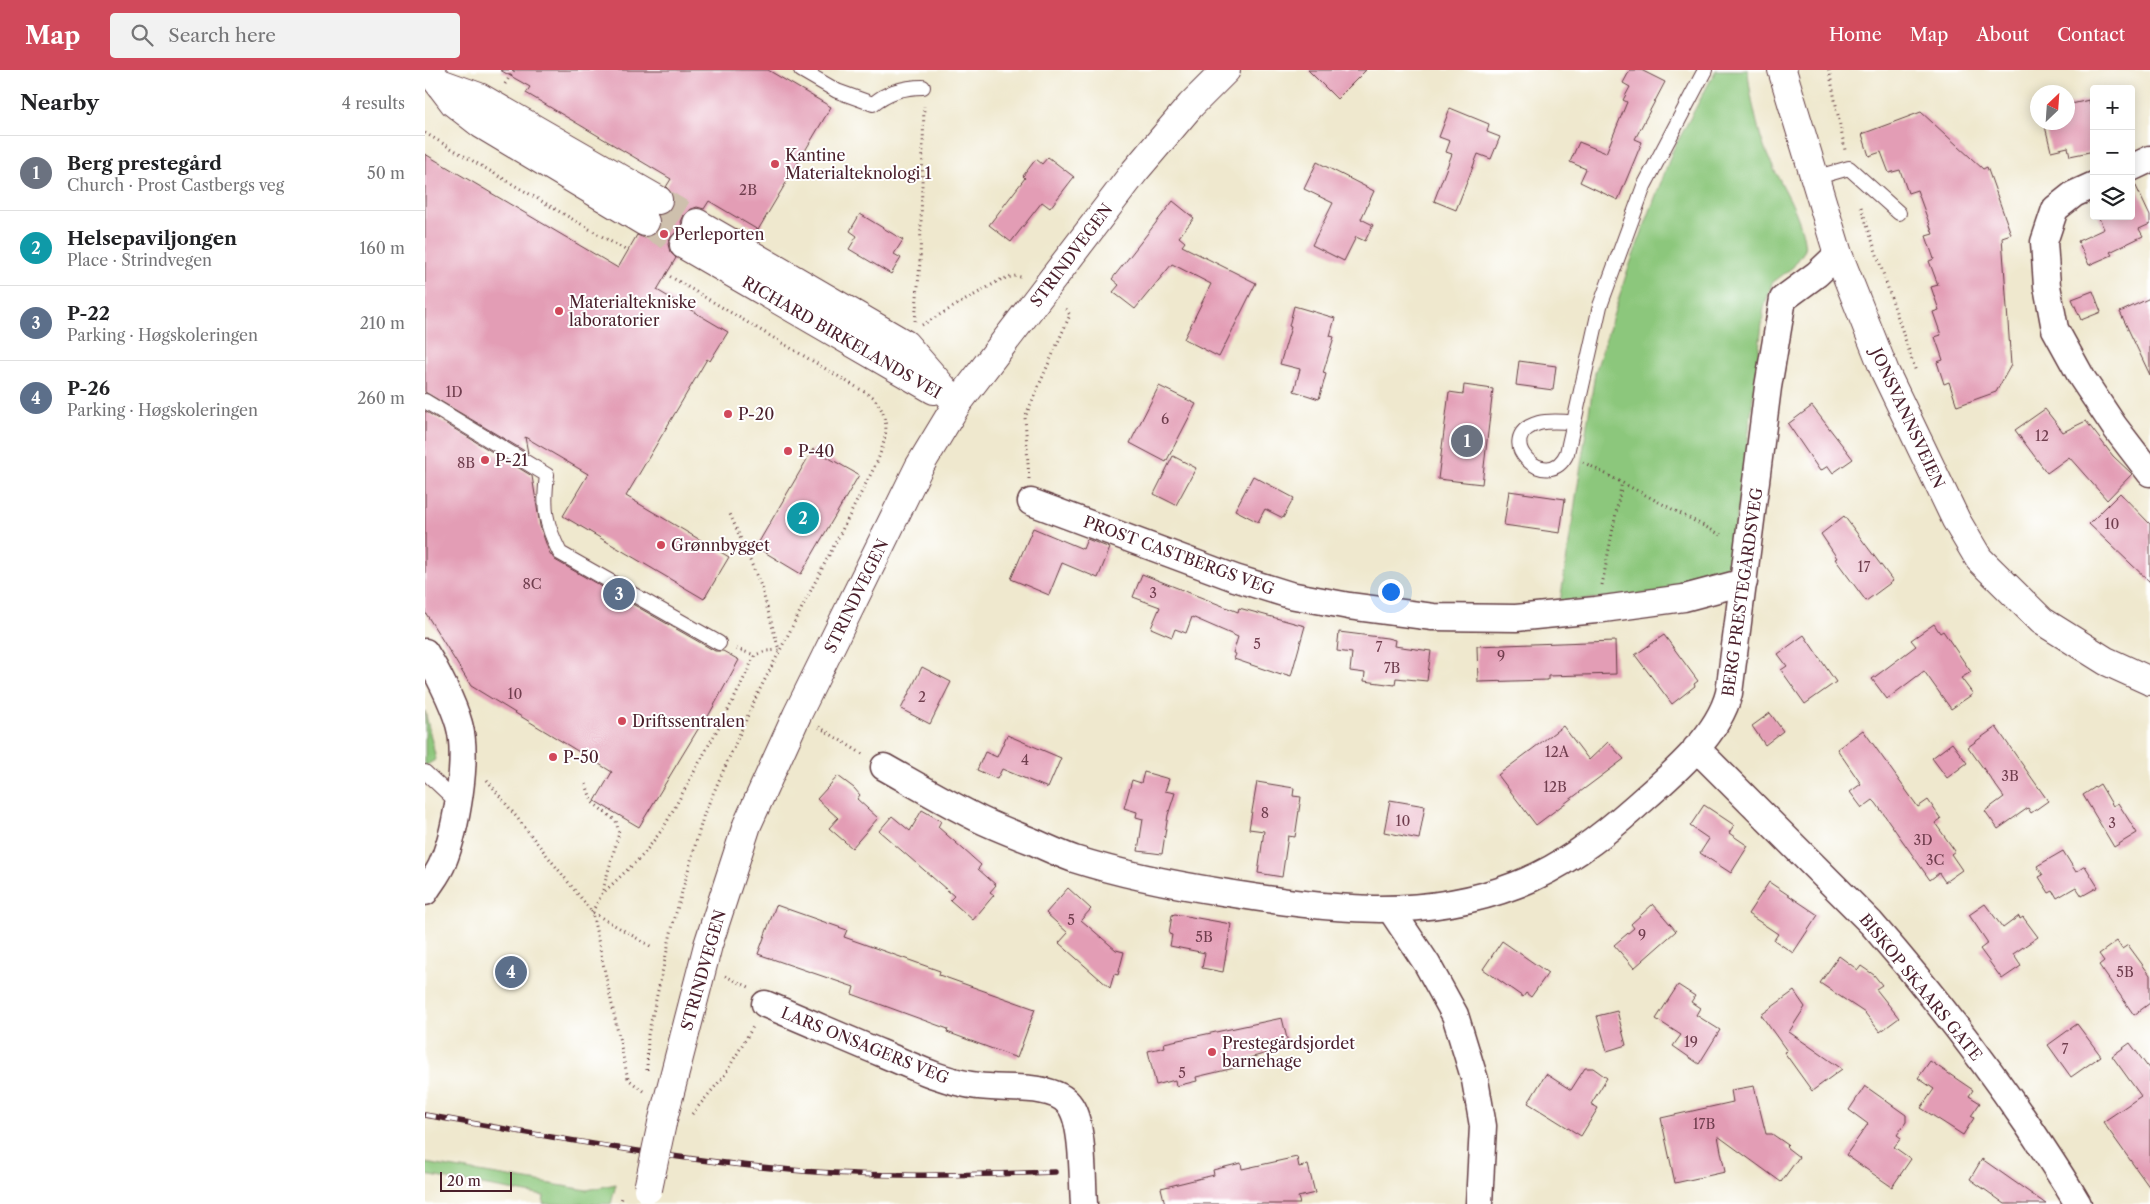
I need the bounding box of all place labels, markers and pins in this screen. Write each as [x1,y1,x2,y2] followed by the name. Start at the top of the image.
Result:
[785,145,932,183] place label: Kantine Materialteknologi 1
[769,158,781,170] marker: Kantine Materialteknologi 1
[674,224,765,244] place label: Perleporten
[658,228,670,240] marker: Perleporten
[569,292,696,330] place label: Materialtekniske laboratorier
[553,305,565,317] marker: Materialtekniske laboratorier
[738,404,774,424] place label: P-20
[722,408,734,420] marker: P-20
[1451,422,1483,460] pin: 1
[798,441,834,461] place label: P-40
[782,445,794,457] marker: P-40
[495,450,528,470] place label: P-21
[479,454,491,466] marker: P-21
[787,499,819,537] pin: 2
[671,535,770,555] place label: Grønnbygget
[655,539,667,551] marker: Grønnbygget
[603,575,635,613] pin: 3
[632,711,745,731] place label: Driftssentralen
[616,715,628,727] marker: Driftssentralen
[563,747,599,767] place label: P-50
[547,751,559,763] marker: P-50
[495,953,527,991] pin: 4
[1222,1033,1355,1071] place label: Prestegårdsjordet barnehage
[1206,1046,1218,1058] marker: Prestegårdsjordet barnehage

